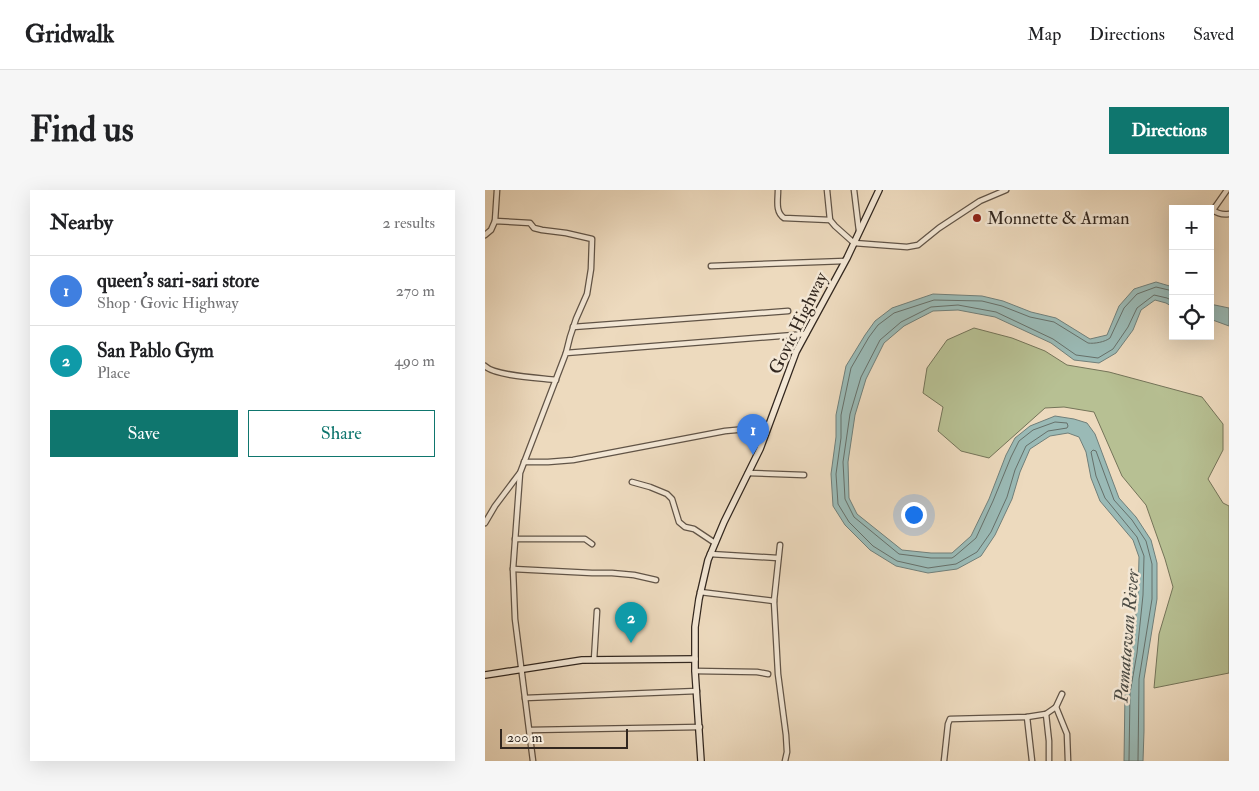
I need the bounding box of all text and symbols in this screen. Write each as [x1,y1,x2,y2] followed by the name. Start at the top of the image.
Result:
[25,19,114,50] text: Gridwalk
[1028,23,1061,46] text: Map
[1089,23,1165,46] text: Directions
[1193,23,1234,46] text: Saved
[1109,107,1229,154] button: Directions
[30,108,134,152] text: Find us
[1169,205,1214,340] map controls
[1169,205,1214,250] button: +
[987,207,1129,230] place label: Monnette & Arman
[50,209,113,236] text: Nearby
[971,212,983,224] marker: Monnette & Arman
[382,213,435,233] text: 2 results
[1169,250,1214,295] button: −
[764,267,834,378] street label: Govic Highway
[97,269,259,293] text: queen's sari-sari store
[63,281,69,301] text: 1
[396,281,435,301] text: 270 m
[97,293,239,313] text: Shop · Govic Highway
[1169,295,1214,340] button: locate
[97,339,214,363] text: San Pablo Gym
[62,351,70,371] text: 2
[394,351,435,371] text: 490 m
[97,363,130,383] text: Place
[50,410,238,457] button: Save
[248,410,435,457] button: Share
[737,414,769,455] pin: 1
[901,502,927,528] your location
[1109,567,1145,705] water label: Pamatawan River
[615,602,647,643] pin: 2
[500,726,627,749] scale bar
[507,729,542,746] text: 200 m

